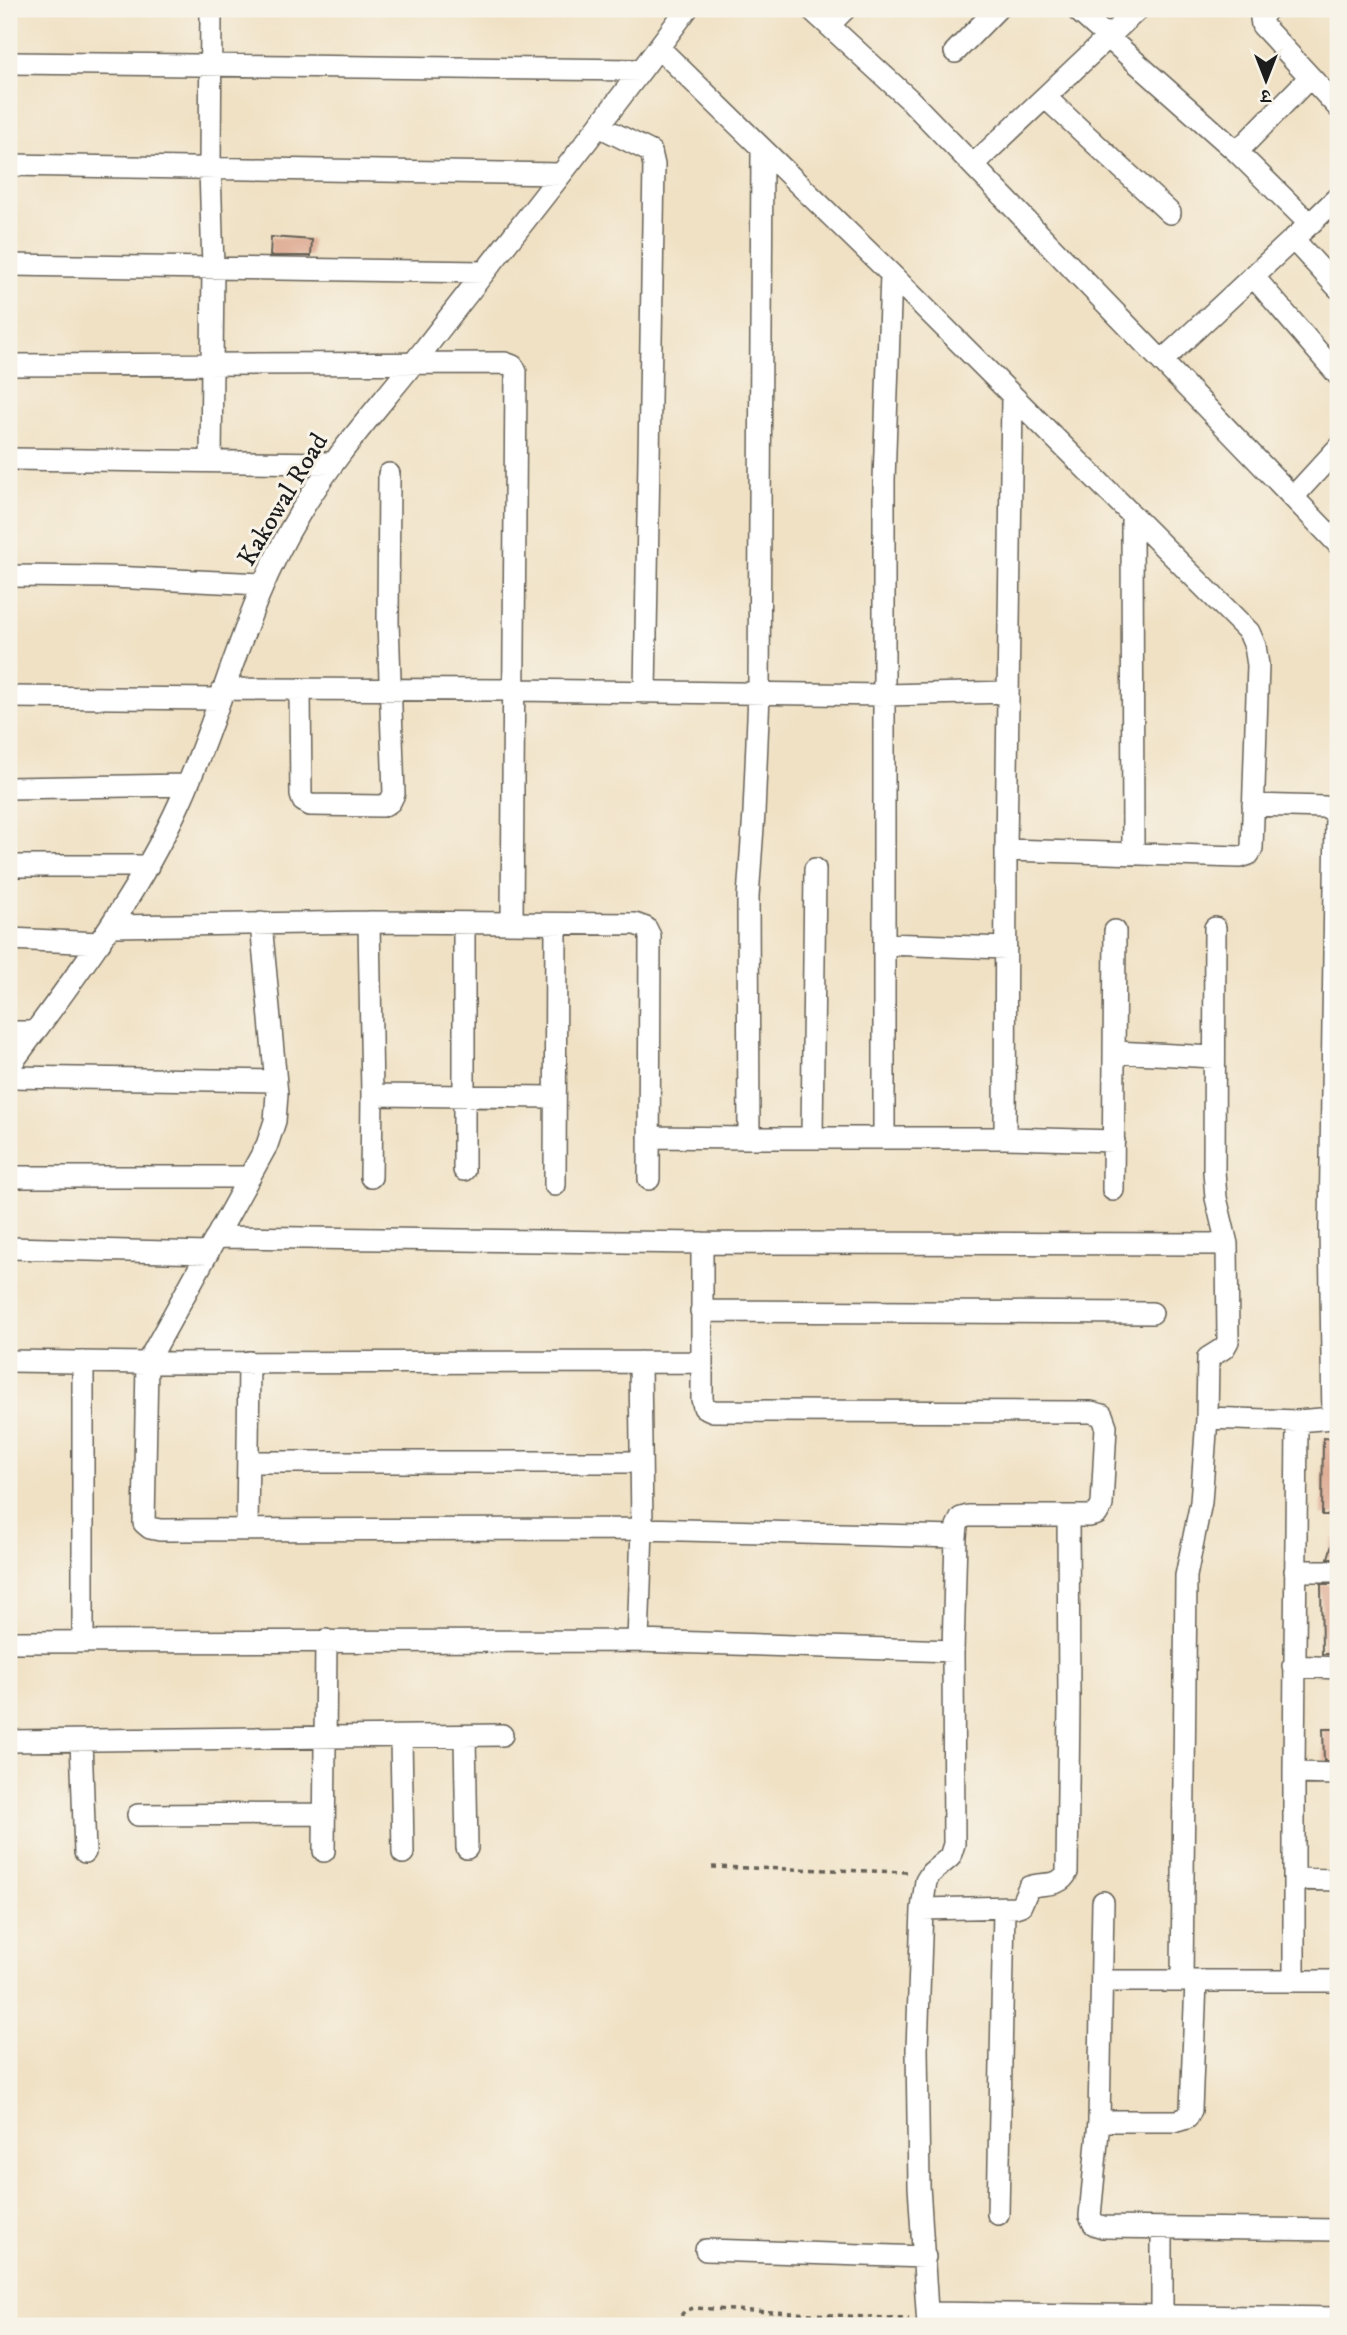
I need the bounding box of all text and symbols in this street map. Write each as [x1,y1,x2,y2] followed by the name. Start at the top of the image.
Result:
[1232,46,1302,116] north arrow
[1260,84,1273,107] text: उ
[231,427,336,572] street label: Kakowal Road

